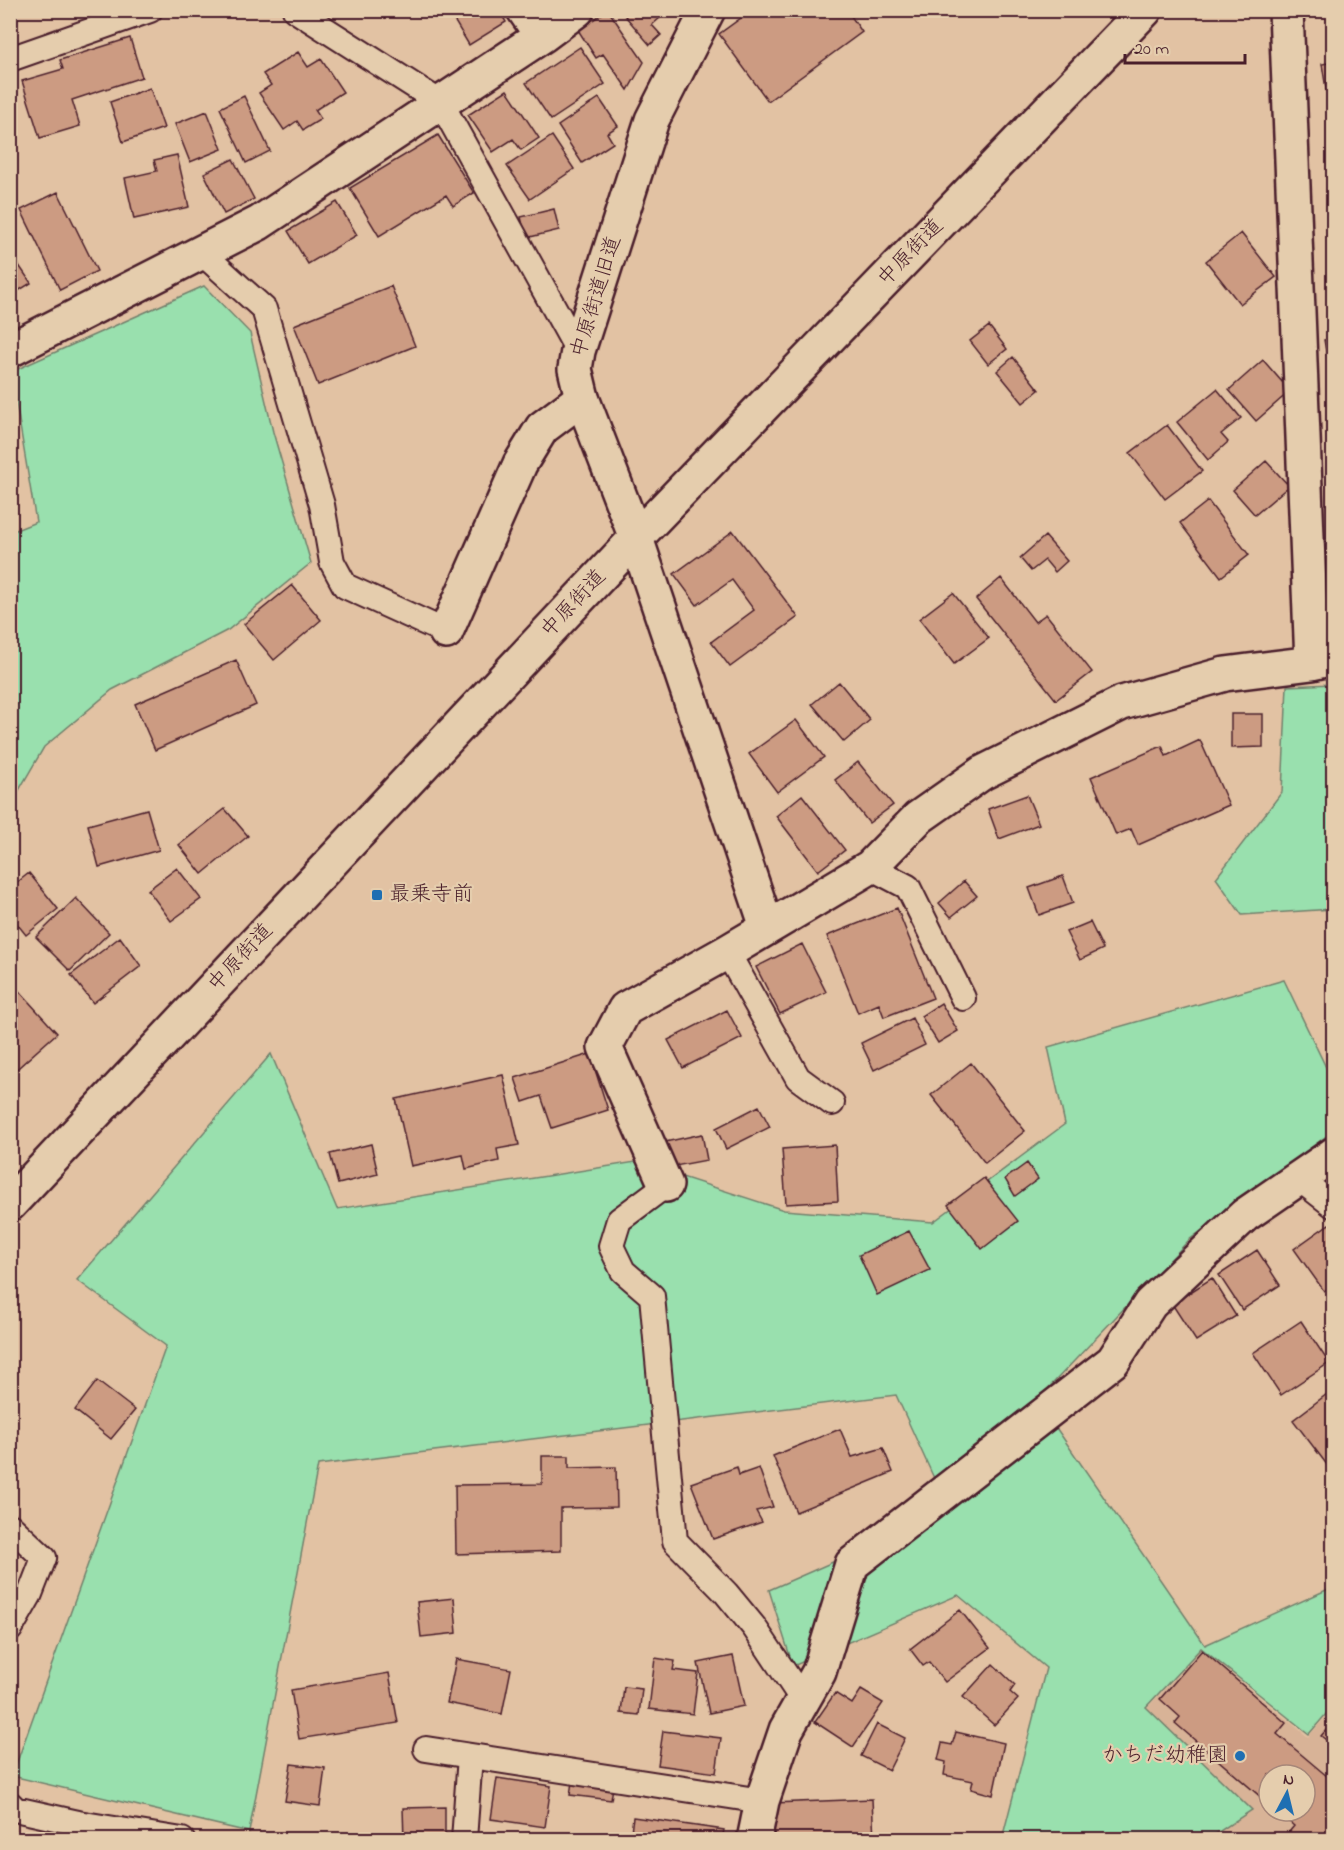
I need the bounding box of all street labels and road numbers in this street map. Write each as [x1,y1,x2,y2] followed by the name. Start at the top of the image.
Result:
[871,212,951,294] street label: 中原街道
[564,232,630,362] street label: 中原街道旧道
[534,563,614,645] street label: 中原街道
[201,917,281,999] street label: 中原街道

